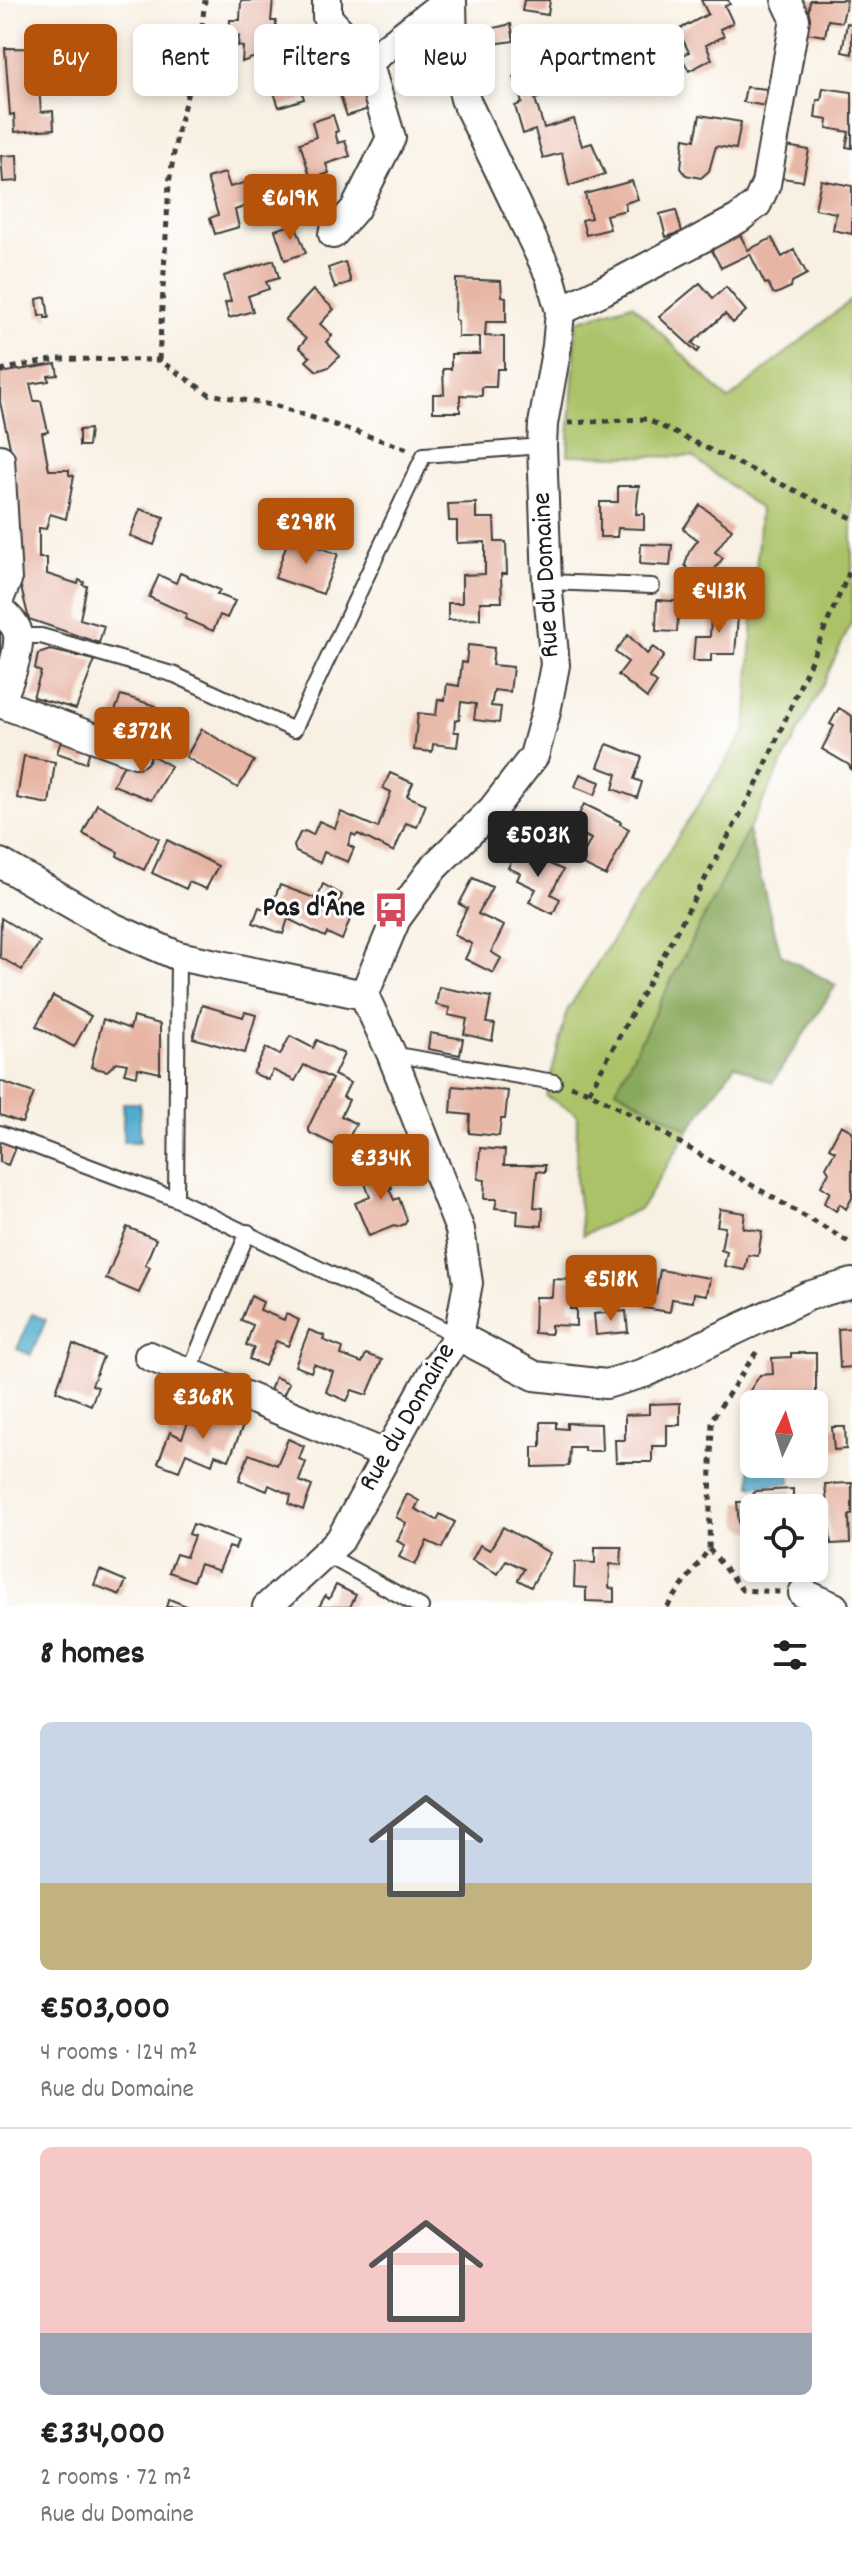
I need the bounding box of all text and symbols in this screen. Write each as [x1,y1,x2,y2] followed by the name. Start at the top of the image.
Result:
[24,24,117,96] chip: Buy
[133,24,238,96] chip: Rent
[254,24,379,96] chip: Filters
[395,24,495,96] chip: New
[511,24,684,96] chip: Apartment
[234,174,346,242] pin: €619K
[262,181,318,218] text: €619K
[524,491,572,659] street label: Rue du Domaine
[250,498,362,566] pin: €298K
[276,505,336,542] text: €298K
[663,567,775,635] pin: €413K
[692,574,746,611] text: €413K
[86,707,198,775] pin: €372K
[112,714,172,751] text: €372K
[482,811,594,879] pin: €503K
[506,818,570,855] text: €503K
[263,890,365,930] place label: Pas d'Âne
[372,891,410,929] bus stop icon: Pas d'Âne
[325,1134,437,1202] pin: €334K
[351,1141,411,1178] text: €334K
[555,1255,667,1323] pin: €518K
[584,1262,638,1299] text: €518K
[350,1336,468,1500] street label: Rue du Domaine
[147,1373,259,1441] pin: €368K
[172,1380,234,1417] text: €368K
[740,1390,828,1478] north arrow
[740,1390,828,1582] map controls
[740,1494,828,1582] button: locate
[40,1631,145,1680] text: 8 homes
[768,1633,812,1677] icon: filters
[354,1774,498,1918] icon: home
[40,1986,170,2035] text: €503,000
[40,2035,197,2072] text: 4 rooms · 124 m²
[40,2072,194,2109] text: Rue du Domaine
[354,2199,498,2343] icon: home
[40,2411,165,2460] text: €334,000
[40,2460,191,2497] text: 2 rooms · 72 m²
[40,2497,194,2534] text: Rue du Domaine

